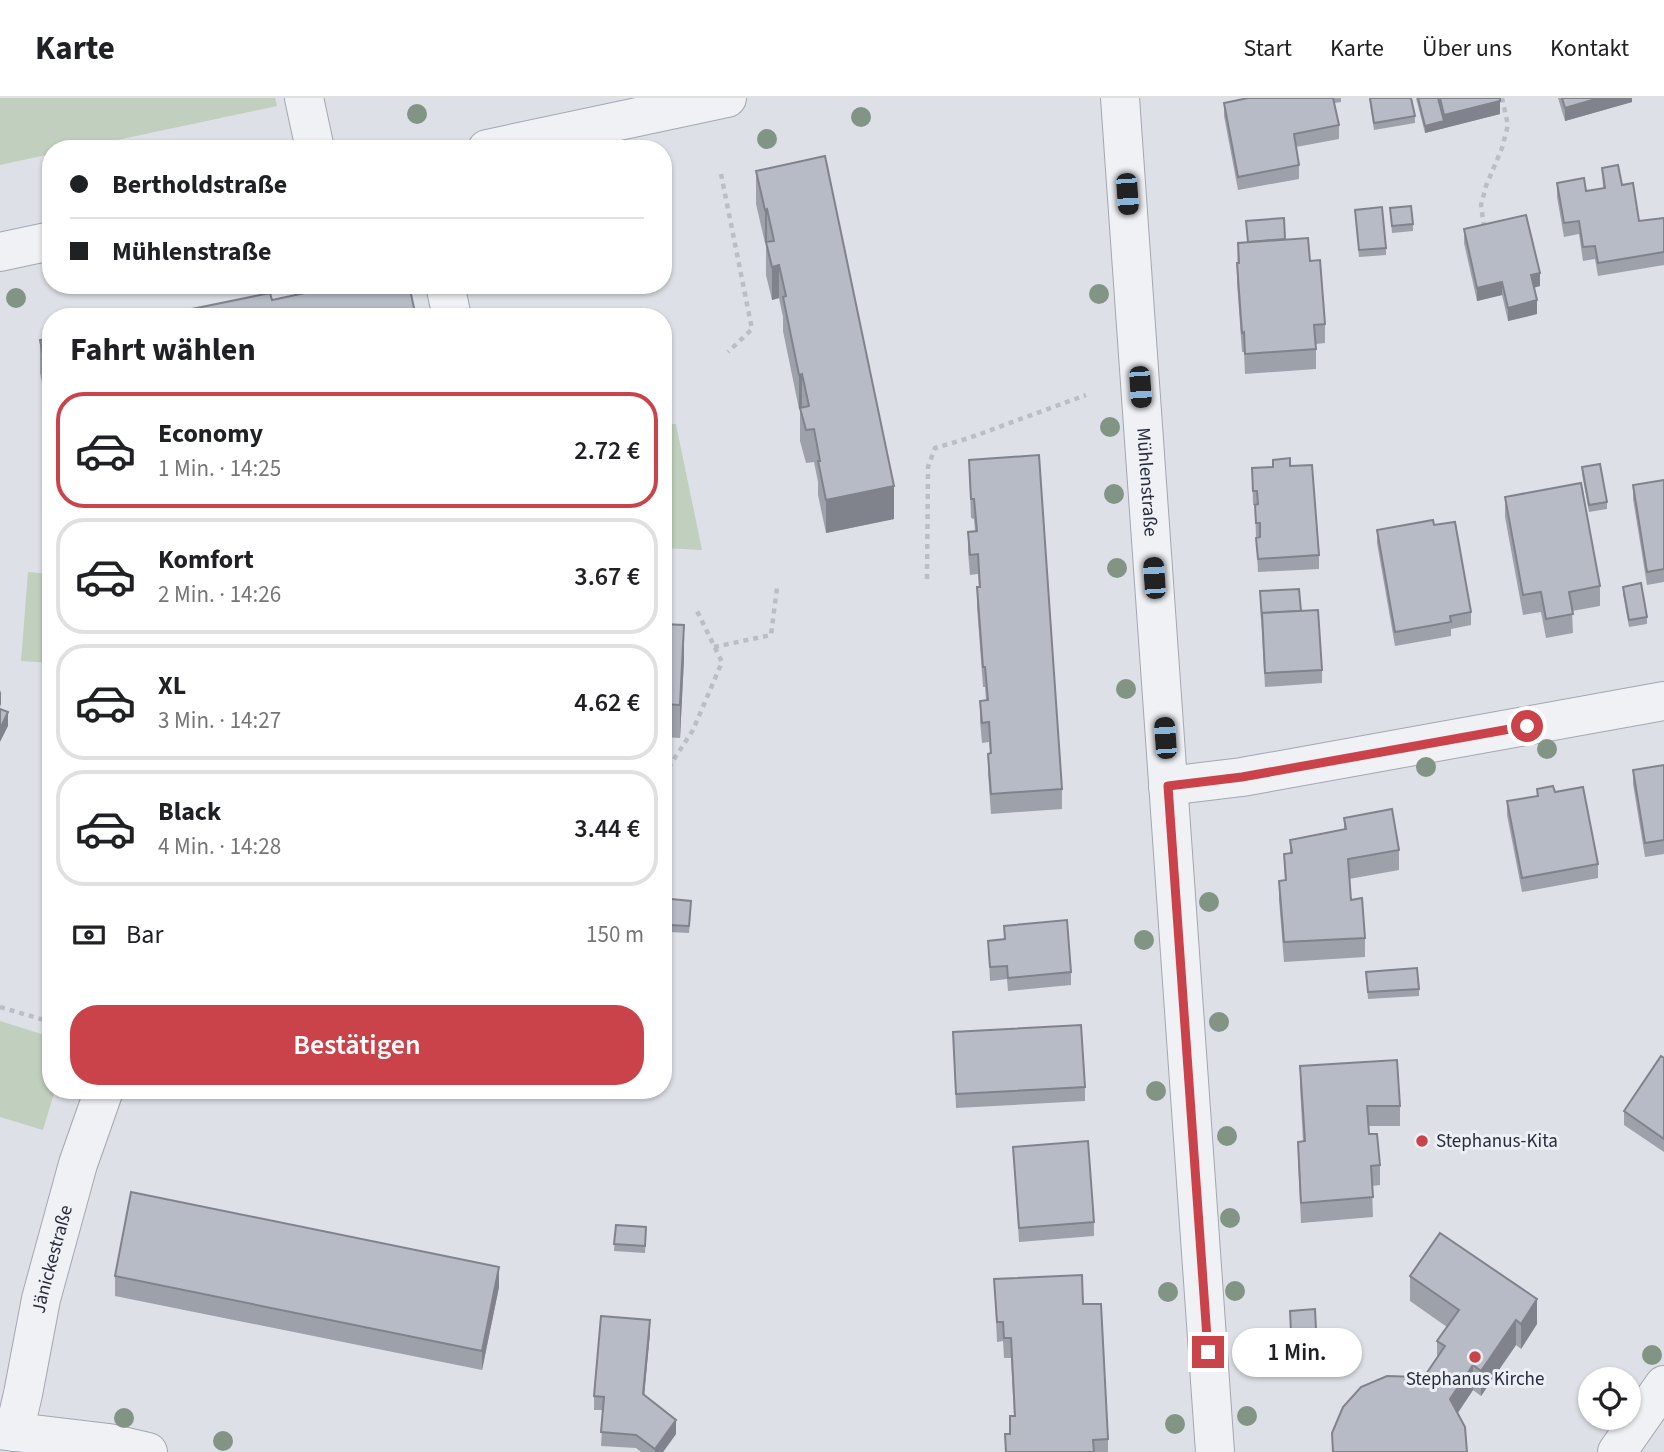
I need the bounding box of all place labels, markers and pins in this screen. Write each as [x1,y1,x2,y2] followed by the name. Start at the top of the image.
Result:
[1436,1128,1558,1155] place label: Stephanus-Kita
[1414,1133,1430,1149] marker: Stephanus-Kita
[1467,1349,1483,1365] marker: Stephanus Kirche
[1406,1366,1544,1393] place label: Stephanus Kirche

